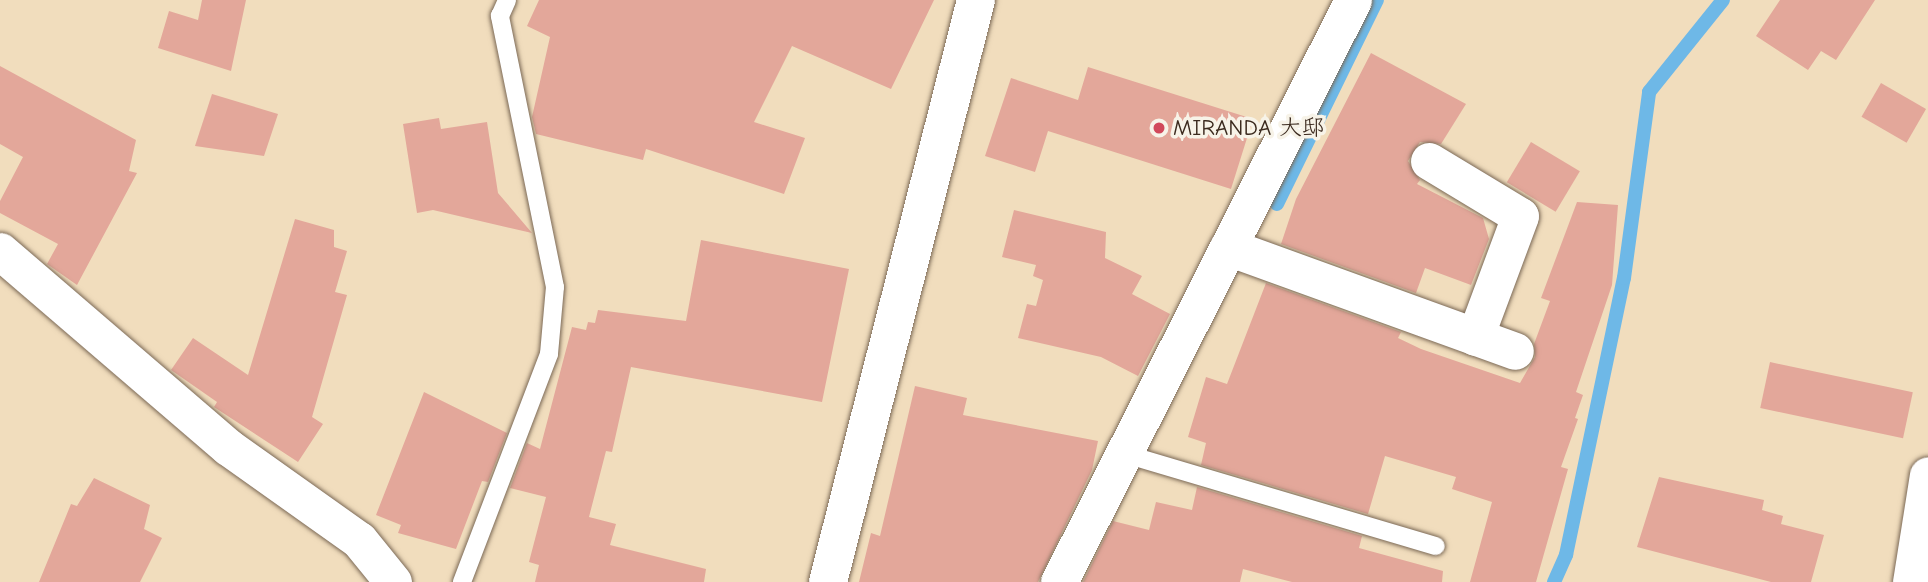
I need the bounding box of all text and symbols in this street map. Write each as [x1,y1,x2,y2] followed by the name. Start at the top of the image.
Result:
[1173,114,1325,142] place label: MIRANDA 大邸
[1151,120,1167,136] marker: MIRANDA 大邸

